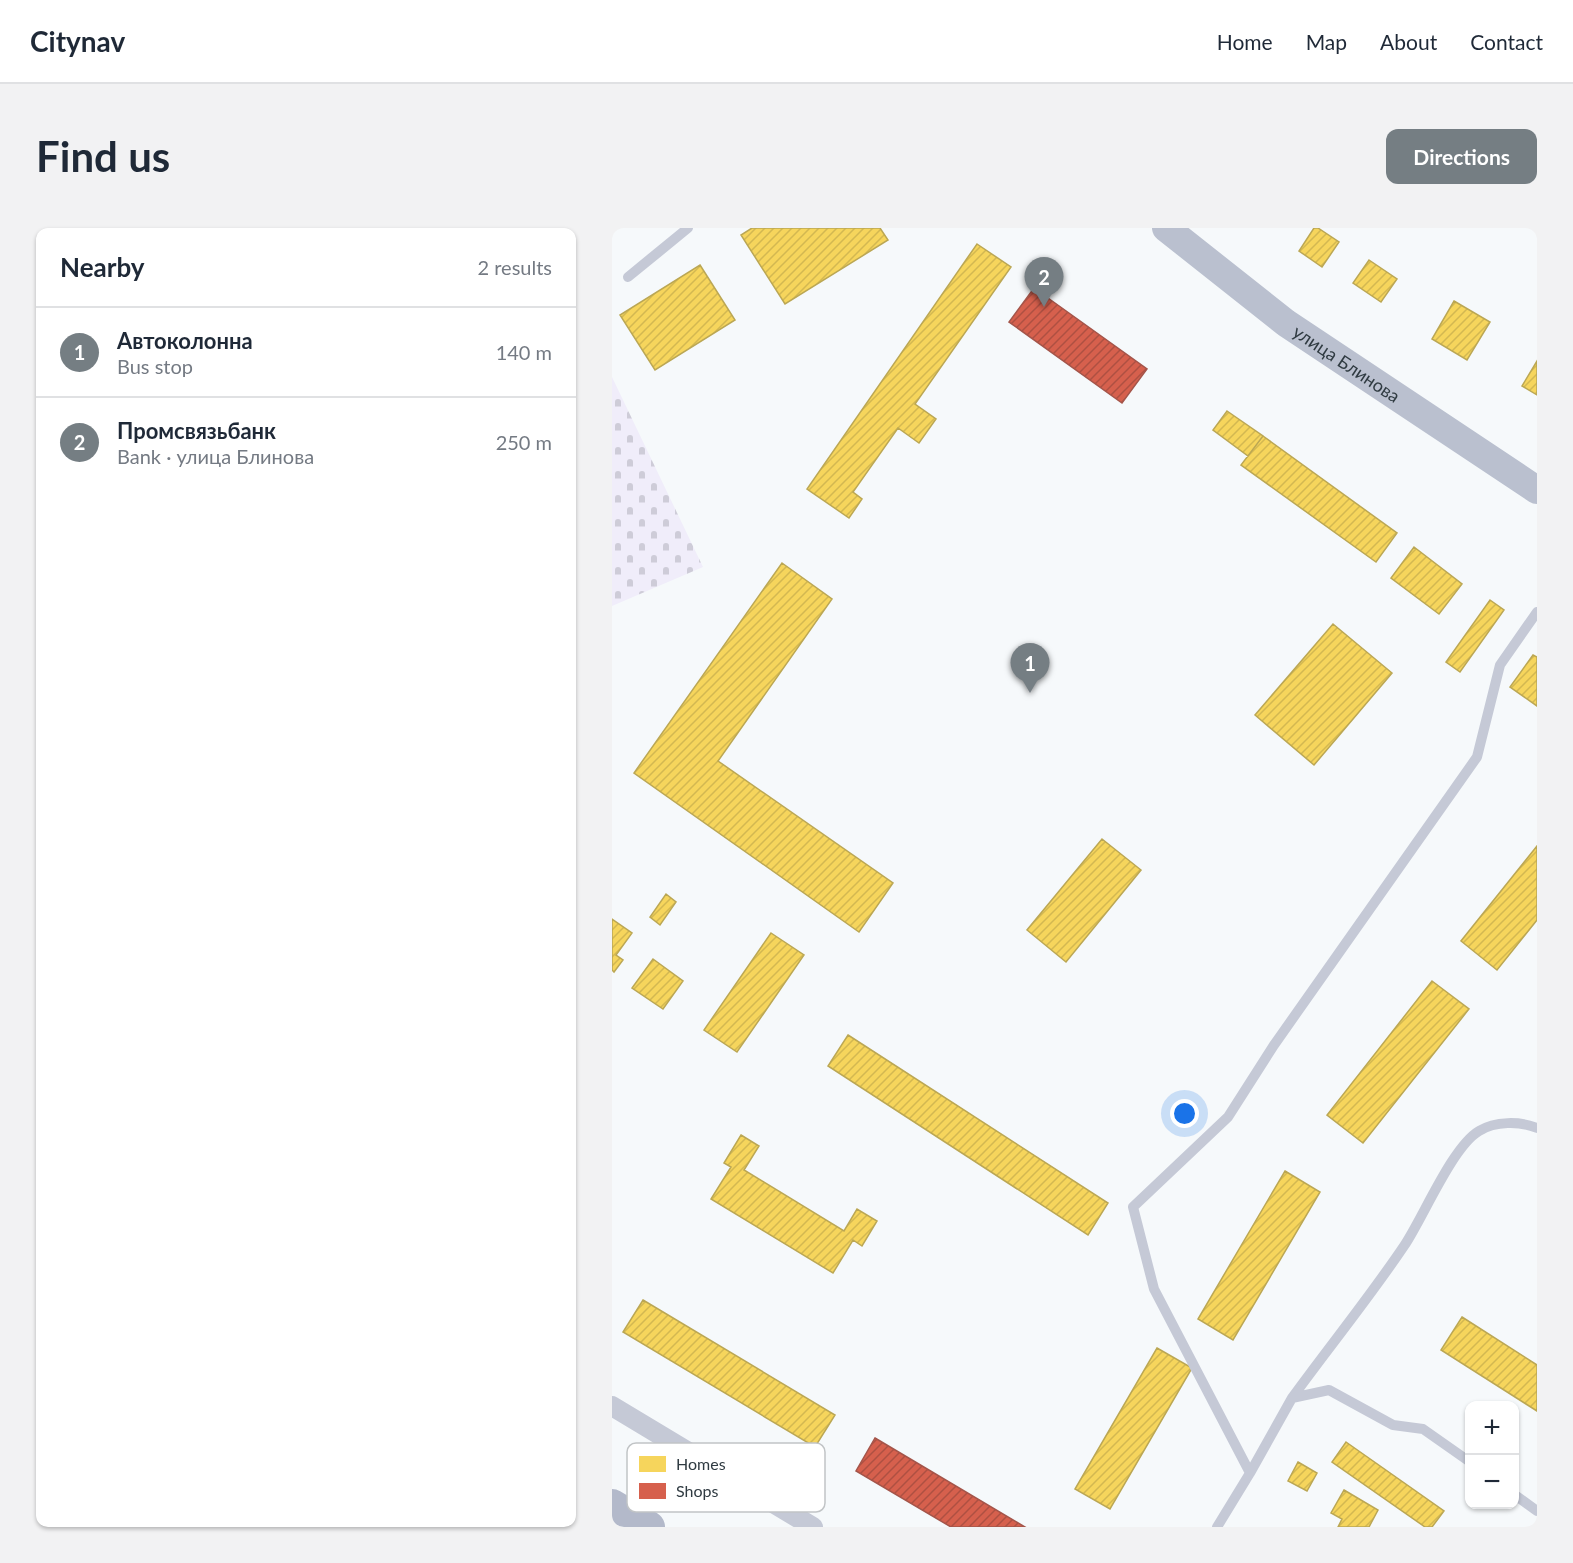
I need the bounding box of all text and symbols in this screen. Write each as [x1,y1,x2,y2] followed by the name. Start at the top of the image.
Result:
[30,24,125,58] text: Citynav
[1217,29,1273,54] text: Home
[1306,29,1347,54] text: Map
[1380,29,1437,54] text: About
[1470,29,1543,54] text: Contact
[1386,129,1537,184] button: Directions
[36,131,170,181] text: Find us
[60,251,145,283] text: Nearby
[477,255,552,279] text: 2 results
[1024,257,1064,307] pin: 2
[1289,320,1404,407] street label: улица Блинова
[117,327,253,354] text: Автоколонна
[74,340,85,364] text: 1
[496,340,552,364] text: 140 m
[117,354,193,378] text: Bus stop
[117,417,276,444] text: Промсвязьбанк
[74,430,85,454] text: 2
[496,430,552,454] text: 250 m
[117,444,314,468] text: Bank · улица Блинова
[1010,644,1050,693] pin: 1
[1170,1099,1199,1128] your location
[1465,1401,1519,1509] map controls
[1465,1401,1519,1455] button: +
[627,1443,825,1512] legend
[676,1454,726,1473] text: Homes
[1465,1455,1519,1509] button: −
[676,1481,719,1500] text: Shops

